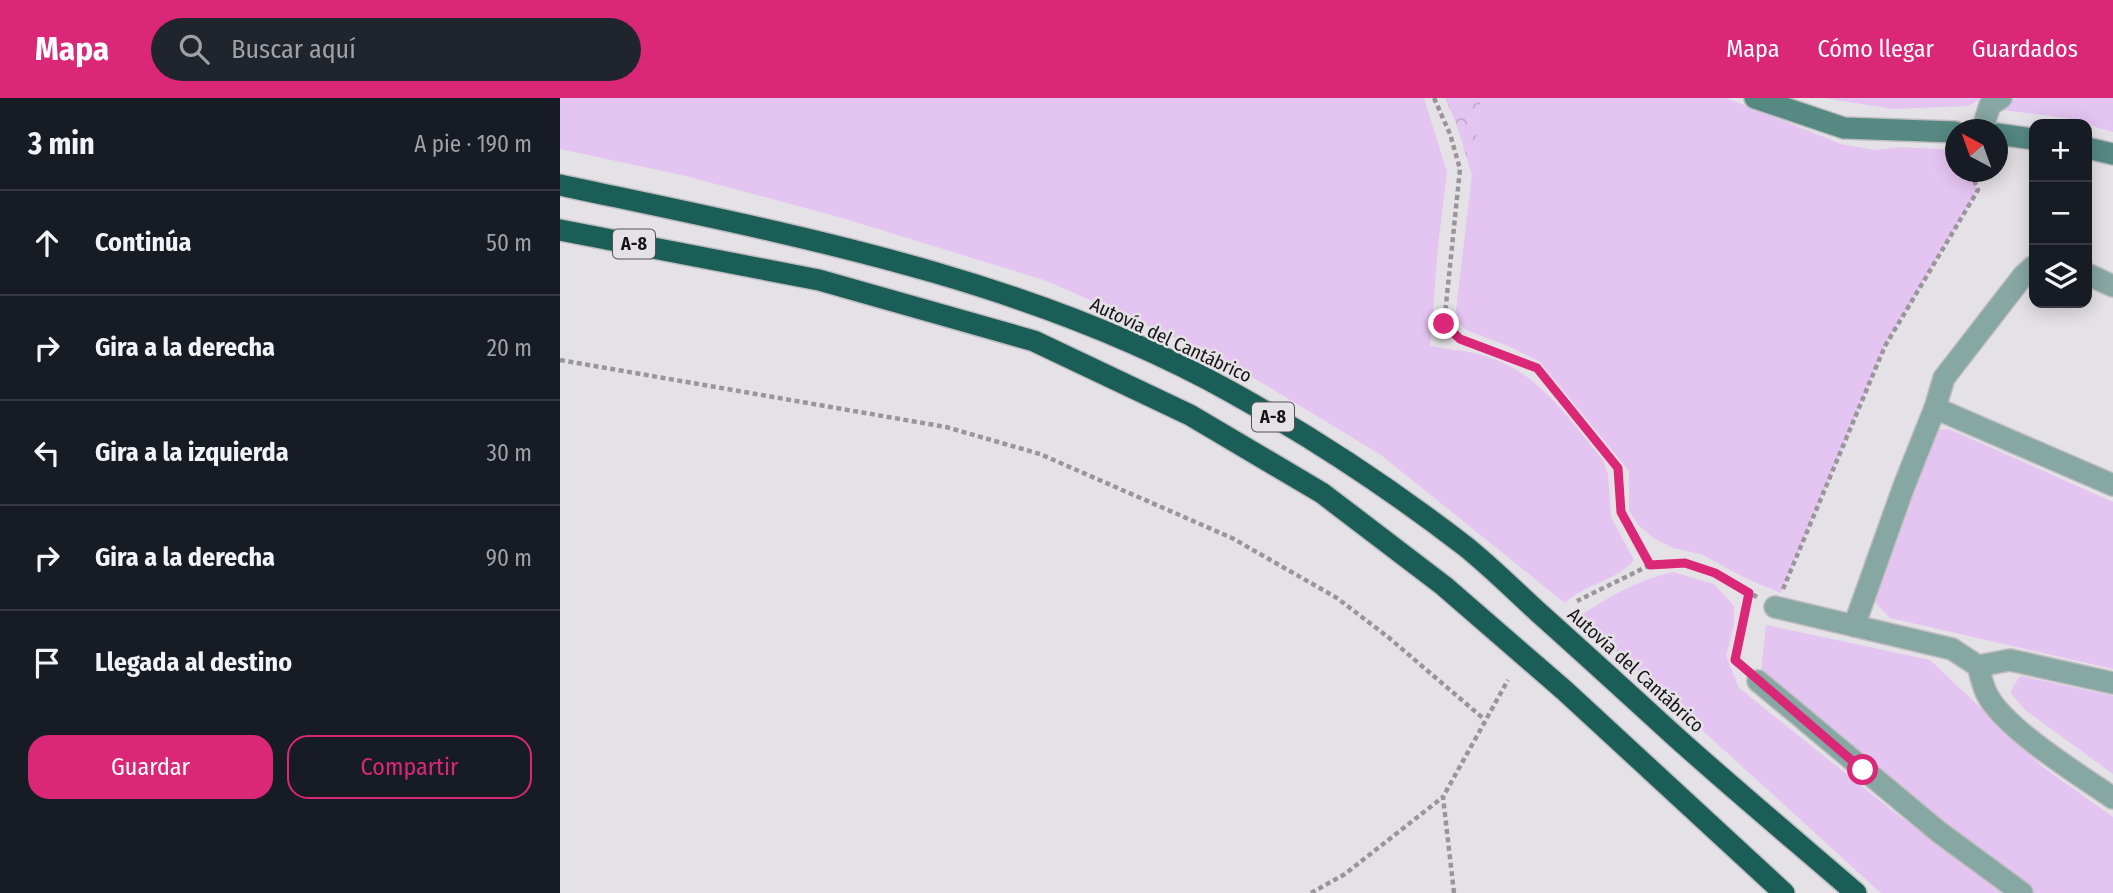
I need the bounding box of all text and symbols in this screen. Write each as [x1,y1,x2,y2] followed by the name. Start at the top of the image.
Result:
[151,18,641,81] search box
[35,29,109,69] text: Mapa
[175,30,213,68] icon: search
[231,34,356,65] text: Buscar aquí
[1726,35,1779,63] text: Mapa
[1817,35,1934,63] text: Cómo llegar
[1972,35,2078,63] text: Guardados
[1945,119,2008,182] north arrow
[2029,119,2092,308] map controls
[2029,119,2092,182] button: +
[28,126,95,162] text: 3 min
[414,130,532,158] text: A pie · 190 m
[2029,182,2092,245] button: −
[28,224,66,262] icon: ahead
[95,227,192,258] text: Continúa
[486,229,532,257] text: 50 m
[613,230,655,258] road number: A-8
[2029,245,2092,308] button: layers
[1087,293,1255,387] street label: Autovía del Cantábrico
[1428,308,1459,339] route end
[28,329,66,367] icon: right
[95,332,275,363] text: Gira a la derecha
[487,334,532,362] text: 20 m
[1252,402,1294,432] road number: A-8
[28,434,66,472] icon: left
[95,437,289,468] text: Gira a la izquierda
[487,439,532,467] text: 30 m
[28,539,66,577] icon: right
[95,542,275,573] text: Gira a la derecha
[486,544,532,572] text: 90 m
[1563,603,1709,737] street label: Autovía del Cantábrico
[28,644,66,682] icon: arrive
[95,647,292,678] text: Llegada al destino
[28,735,273,799] button: Guardar
[287,735,532,799] button: Compartir
[1847,754,1878,785] route start

